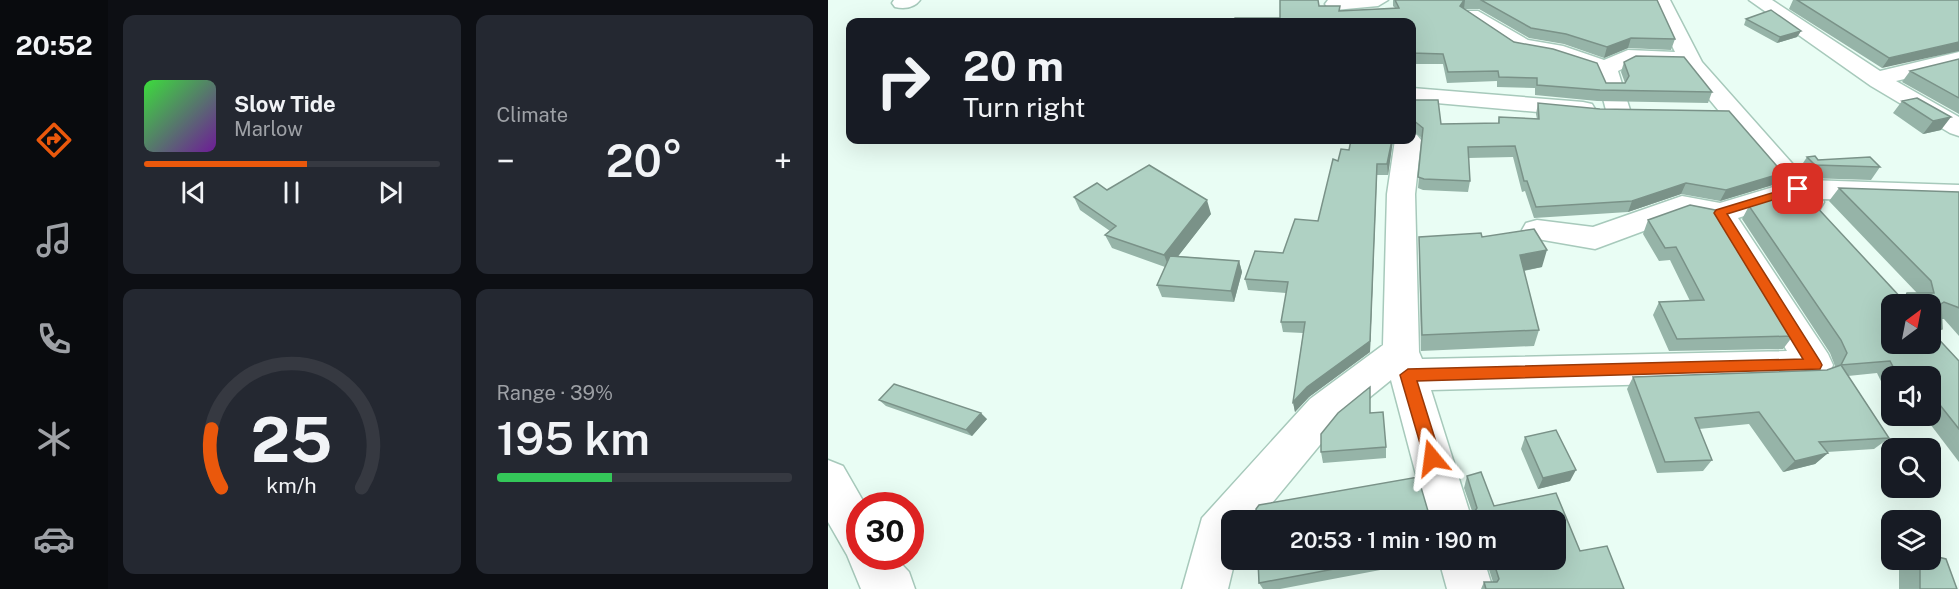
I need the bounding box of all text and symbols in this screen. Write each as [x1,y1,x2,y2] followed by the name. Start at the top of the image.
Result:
[15,29,93,61] text: 20:52
[963,41,1064,90] text: 20 m
[864,42,942,120] icon: right
[234,91,336,117] text: Slow Tide
[963,91,1086,123] text: Turn right
[497,103,568,127] text: Climate
[234,117,303,141] text: Marlow
[33,119,75,161] icon: directions
[606,134,683,187] text: 20°
[497,142,515,180] text: −
[774,142,792,180] text: +
[1772,163,1823,214] pin
[1781,172,1814,205] icon: arrive
[177,176,210,209] icon: previous
[275,176,308,209] icon: pause
[374,176,407,209] icon: next
[33,219,75,261] icon: music
[1881,294,1941,354] north arrow
[1881,294,1941,570] map controls
[33,318,75,360] icon: phone
[1881,366,1941,426] button: sound
[497,381,613,405] text: Range · 39%
[251,403,333,476] text: 25
[497,412,650,465] text: 195 km
[33,418,75,460] icon: climate
[1400,426,1464,490] position arrow
[1881,438,1941,498] button: search
[267,474,317,499] text: km/h
[846,492,924,570] speed limit sign: 30
[1881,510,1941,570] button: layers
[33,518,75,560] icon: car
[1290,527,1497,553] text: 20:53 · 1 min · 190 m

